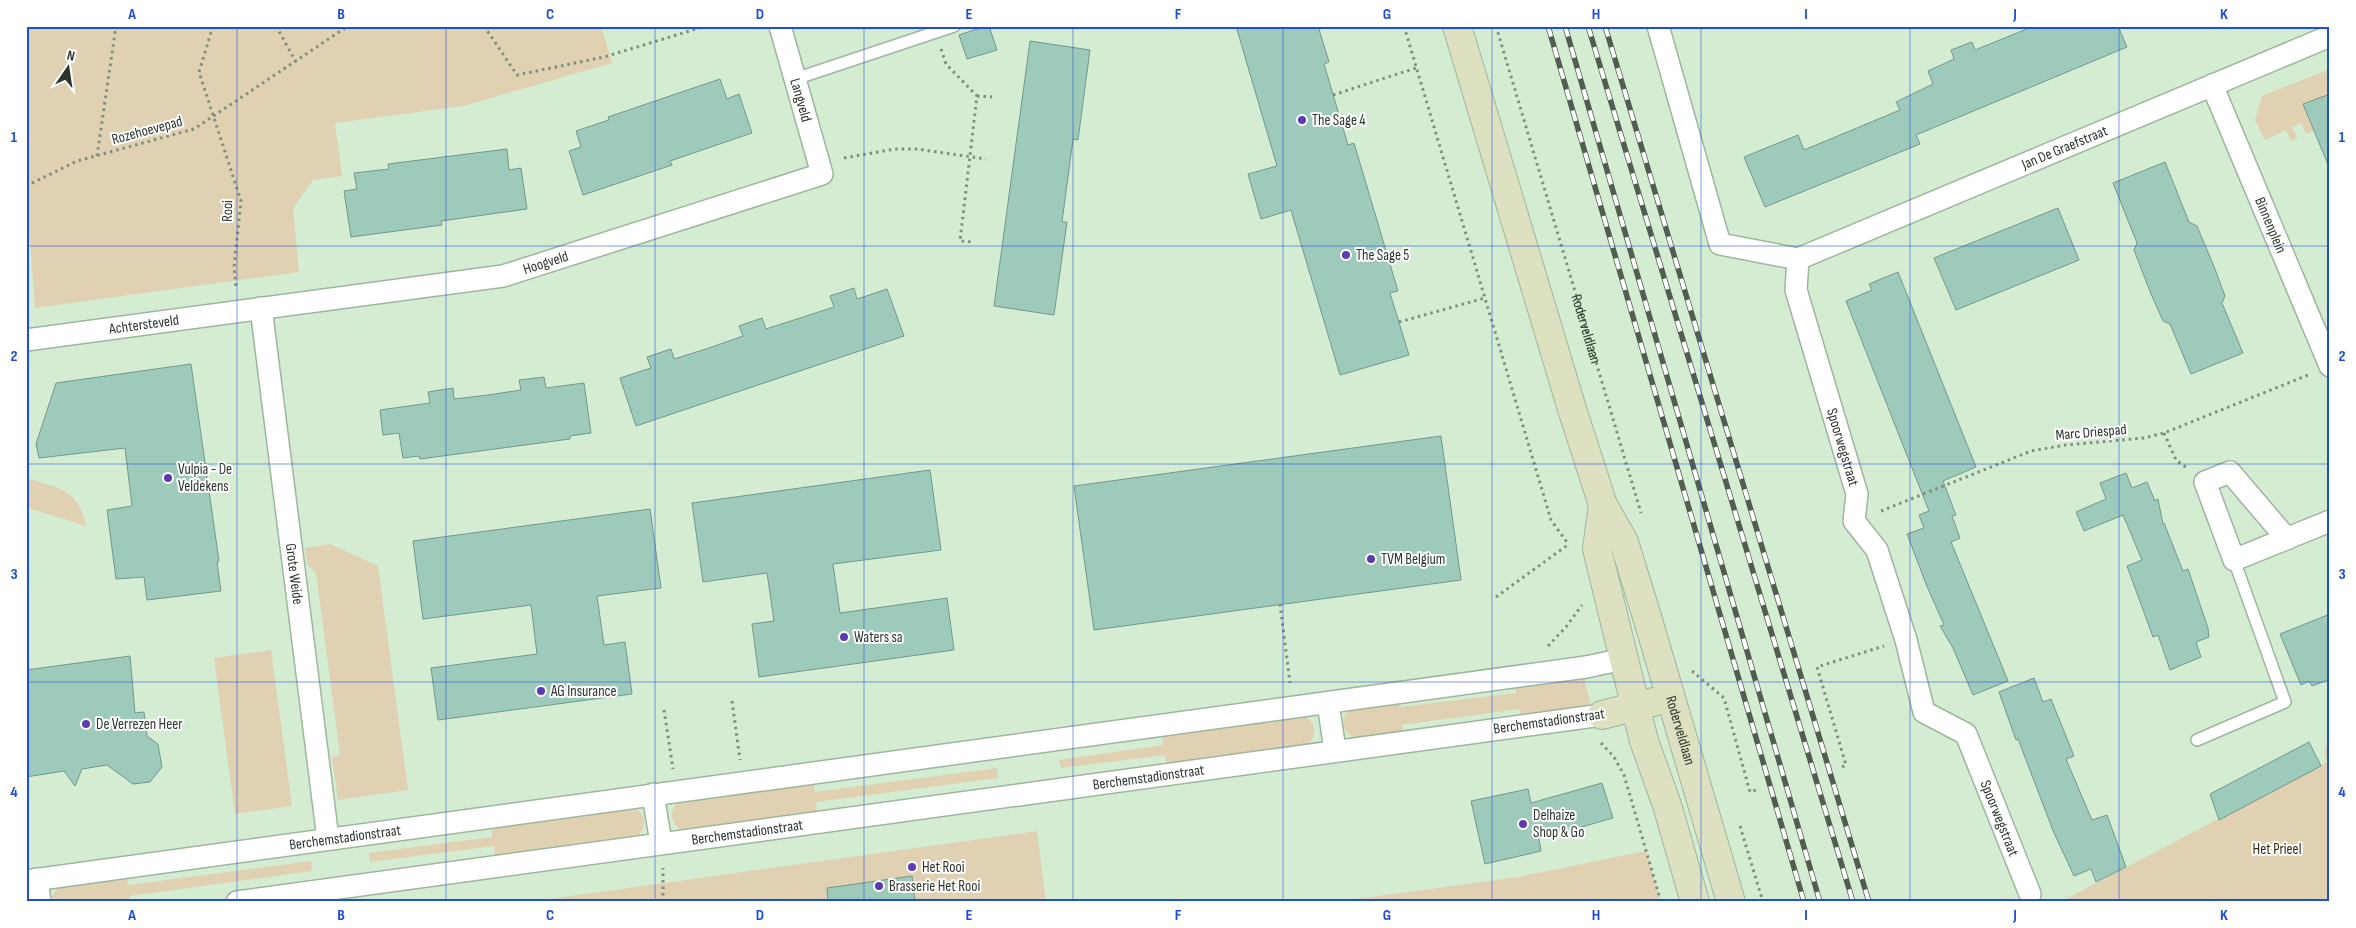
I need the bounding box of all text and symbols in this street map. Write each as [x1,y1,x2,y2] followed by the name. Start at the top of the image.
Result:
[127,5,136,24] text: A
[337,5,345,24] text: B
[546,5,554,24] text: C
[756,5,764,24] text: D
[966,5,973,24] text: E
[1175,5,1182,24] text: F
[1383,5,1391,24] text: G
[1592,5,1600,24] text: H
[1804,5,1808,24] text: I
[2012,5,2017,24] text: J
[2220,5,2228,24] text: K
[42,42,92,92] north arrow
[65,47,76,65] text: N
[785,76,816,124] street label: Langveld
[1312,111,1366,130] place label: The Sage 4
[110,112,185,149] street label: Rozehoevepad
[1296,114,1308,126] marker: The Sage 4
[2018,121,2111,175] street label: Jan De Graefstraat
[11,128,18,147] text: 1
[2339,128,2346,147] text: 1
[2250,194,2291,256] street label: Binnenplein
[218,200,237,222] street label: Rooi
[1356,246,1409,265] place label: The Sage 5
[521,247,571,279] street label: Hoogveld
[1340,249,1352,261] marker: The Sage 5
[1566,292,1605,366] street label: Roderveldlaan
[107,311,180,339] street label: Achtersteveld
[10,347,18,366] text: 2
[2338,347,2346,366] text: 2
[1822,406,1863,489] street label: Spoorwegstraat
[2055,420,2127,445] street label: Marc Driespad
[178,460,232,496] place label: Vulpia - De Veldekens
[162,472,174,484] marker: Vulpia - De Veldekens
[281,542,307,606] street label: Grote Weide
[1381,550,1445,569] place label: TVM Belgium
[1365,553,1377,565] marker: TVM Belgium
[10,565,18,584] text: 3
[2338,565,2346,584] text: 3
[854,628,903,647] place label: Waters sa
[838,631,850,643] marker: Waters sa
[550,682,617,701] place label: AG Insurance
[535,685,547,697] marker: AG Insurance
[1661,694,1699,767] street label: Roderveldlaan
[1492,704,1606,739] street label: Berchemstadionstraat
[96,715,183,734] place label: De Verrezen Heer
[80,718,92,730] marker: De Verrezen Heer
[1092,761,1206,795] street label: Berchemstadionstraat
[1975,778,2023,860] street label: Spoorwegstraat
[10,783,18,802] text: 4
[2338,783,2346,802] text: 4
[1533,806,1584,842] place label: Delhaize Shop & Go
[690,815,805,850] street label: Berchemstadionstraat
[1517,818,1529,830] marker: Delhaize Shop & Go
[288,821,403,855] street label: Berchemstadionstraat
[2253,840,2301,859] park label: Het Prieel
[922,858,965,877] place label: Het Rooi
[906,861,918,873] marker: Het Rooi
[889,877,980,896] place label: Brasserie Het Rooi
[873,880,885,892] marker: Brasserie Het Rooi
[127,906,136,925] text: A
[337,906,345,925] text: B
[546,906,554,925] text: C
[756,906,764,925] text: D
[966,906,973,925] text: E
[1175,906,1182,925] text: F
[1383,906,1391,925] text: G
[1592,906,1600,925] text: H
[1804,906,1808,925] text: I
[2012,906,2017,925] text: J
[2220,906,2228,925] text: K

